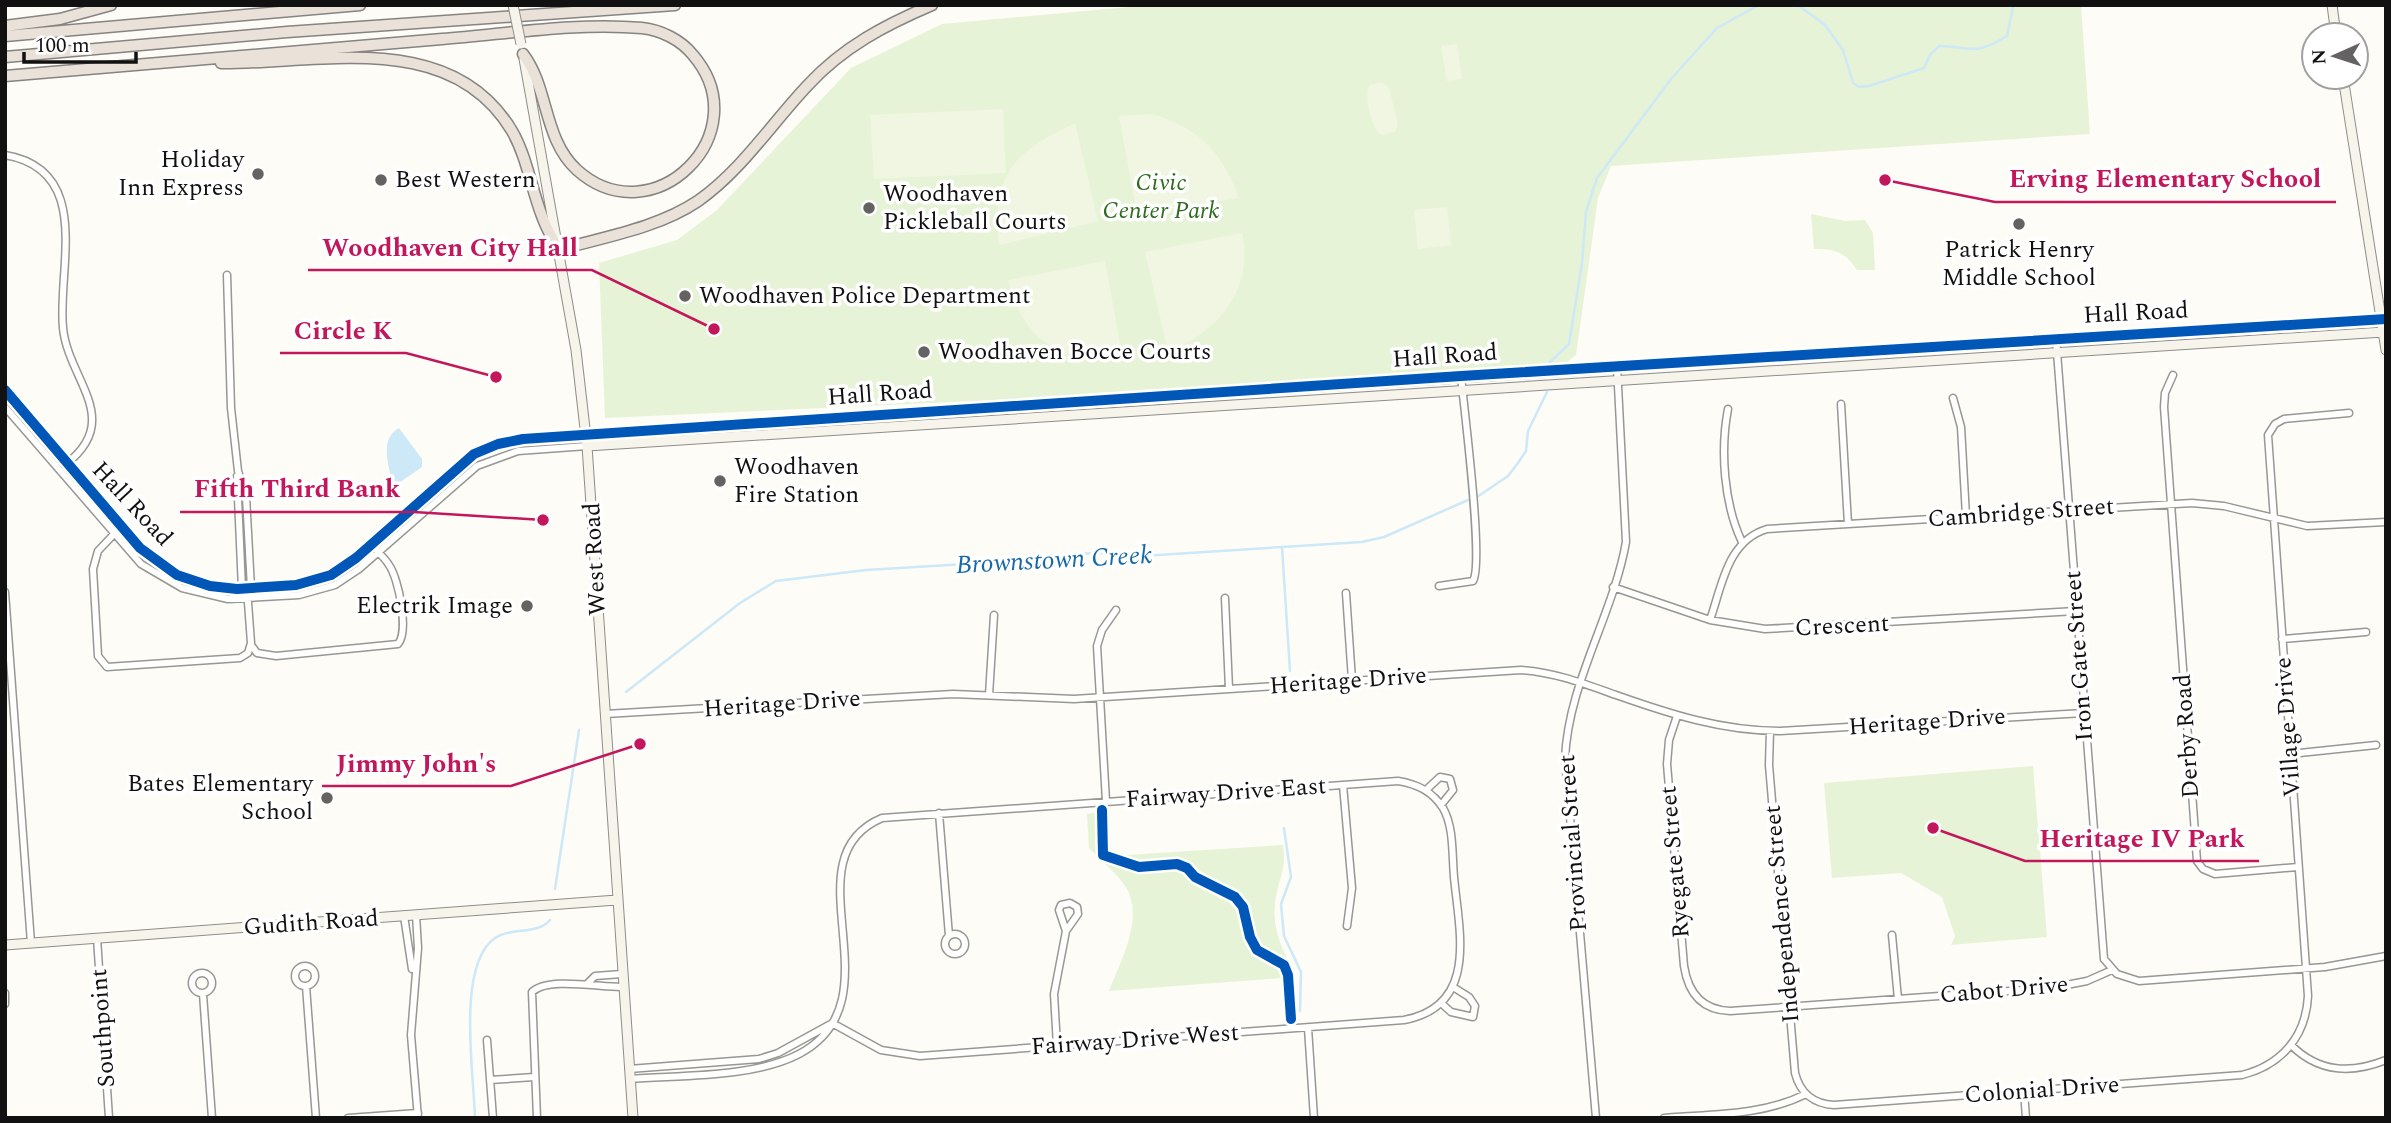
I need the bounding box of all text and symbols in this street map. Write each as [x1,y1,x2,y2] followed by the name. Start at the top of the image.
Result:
[24,21,136,65] scale bar
[2300,21,2370,91] north arrow
[35,30,90,62] text: 100 m
[2305,48,2334,65] text: N
[118,142,245,206] place label: Holiday Inn Express
[1995,155,2336,202] callout: Erving Elementary School
[2009,159,2321,199] text: Erving Elementary School
[395,162,536,198] place label: Best Western
[1102,165,1220,229] park label: Civic Center Park
[250,166,266,182] marker: Holiday Inn Express
[373,172,389,188] marker: Best Western
[883,176,1067,240] place label: Woodhaven Pickleball Courts
[861,200,877,216] marker: Woodhaven Pickleball Courts
[2011,216,2027,232] marker: Patrick Henry Middle School
[308,223,592,270] callout: Woodhaven City Hall
[322,228,578,268] text: Woodhaven City Hall
[1942,232,2096,296] place label: Patrick Henry Middle School
[699,278,1030,314] place label: Woodhaven Police Department
[677,288,693,304] marker: Woodhaven Police Department
[2082,292,2190,334] street label: Hall Road
[280,306,406,353] callout: Circle K
[294,311,392,351] text: Circle K
[938,334,1211,370] place label: Woodhaven Bocce Courts
[1391,334,1499,378] street label: Hall Road
[916,344,932,360] marker: Woodhaven Bocce Courts
[826,372,934,416] street label: Hall Road
[734,449,859,513] place label: Woodhaven Fire Station
[83,453,181,555] street label: Hall Road
[180,465,414,512] callout: Fifth Third Bank
[194,469,401,509] text: Fifth Third Bank
[712,473,728,489] marker: Woodhaven Fire Station
[1927,489,2115,537] street label: Cambridge Street
[574,501,616,617] street label: West Road
[955,535,1153,585] water label: Brownstown Creek
[2055,569,2103,743] street label: Iron Gate Street
[356,588,513,624] place label: Electrik Image
[519,598,535,614] marker: Electrik Image
[1794,606,1890,646] street label: Crescent
[2265,656,2311,798] street label: Village Drive
[1268,658,1428,704] street label: Heritage Drive
[2165,672,2209,800] street label: Derby Road
[702,681,862,727] street label: Heritage Drive
[1847,699,2007,745] street label: Heritage Drive
[322,739,511,786] callout: Jimmy John's
[336,744,496,784] text: Jimmy John's
[1549,753,1597,933] street label: Provincial Street
[127,766,314,830] place label: Bates Elementary School
[1124,768,1328,818] street label: Fairway Drive East
[1650,784,1700,940] street label: Ryegate Street
[319,790,335,806] marker: Bates Elementary School
[1755,803,1809,1025] street label: Independence Street
[2025,814,2259,861] callout: Heritage IV Park
[2039,819,2245,859] text: Heritage IV Park
[242,900,380,946] street label: Gudith Road
[1938,966,2070,1014] street label: Cabot Drive
[81,967,125,1089] street label: Southpoint
[1030,1015,1240,1065] street label: Fairway Drive West
[1963,1067,2121,1113] street label: Colonial Drive

